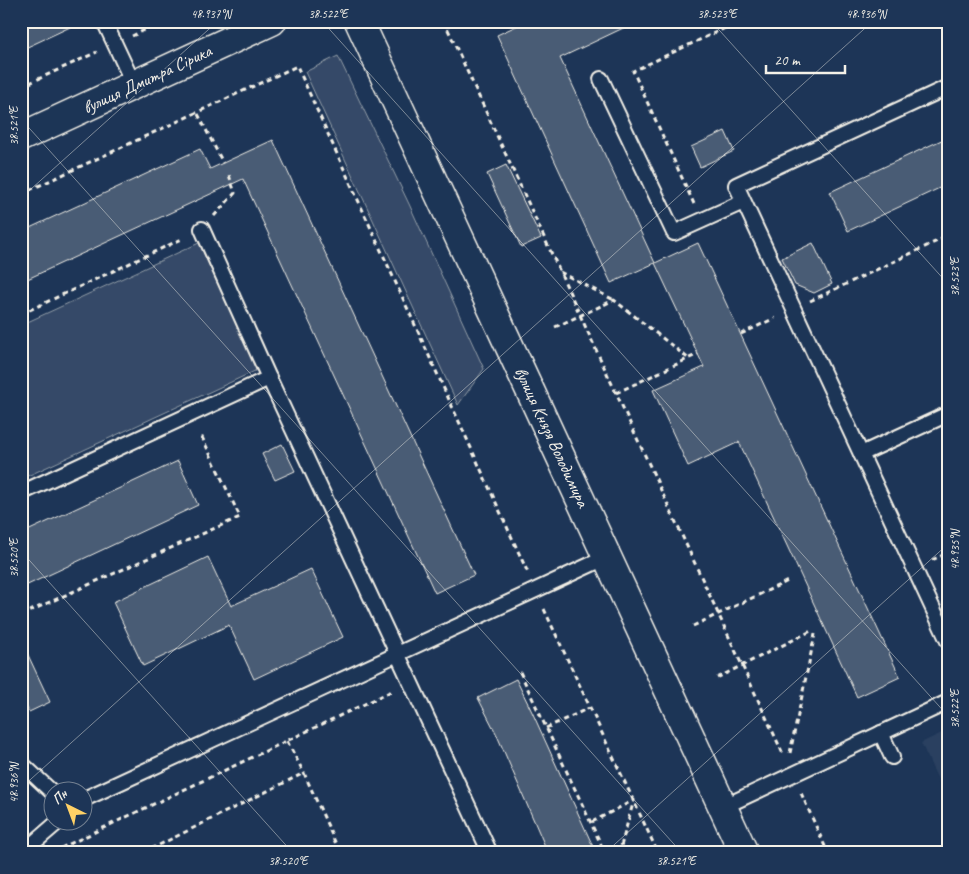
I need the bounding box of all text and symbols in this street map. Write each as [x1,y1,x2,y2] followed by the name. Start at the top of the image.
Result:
[191,6,233,22] text: 48.937°N
[308,6,349,22] text: 38.522°E
[697,6,738,22] text: 38.523°E
[846,6,888,22] text: 48.936°N
[79,39,216,118] street label: вулиця Дмитра Сірика
[766,42,845,74] scale bar
[774,51,801,70] text: 20 m
[6,105,22,146] text: 38.521°E
[947,256,963,297] text: 38.523°E
[509,363,595,512] street label: вулиця Князя Володимира
[947,528,963,570] text: 48.935°N
[6,537,22,578] text: 38.520°E
[947,688,963,729] text: 38.522°E
[6,761,22,803] text: 48.936°N
[42,782,92,832] north arrow
[49,785,71,808] text: Пн
[268,853,309,869] text: 38.520°E
[656,853,697,869] text: 38.521°E

